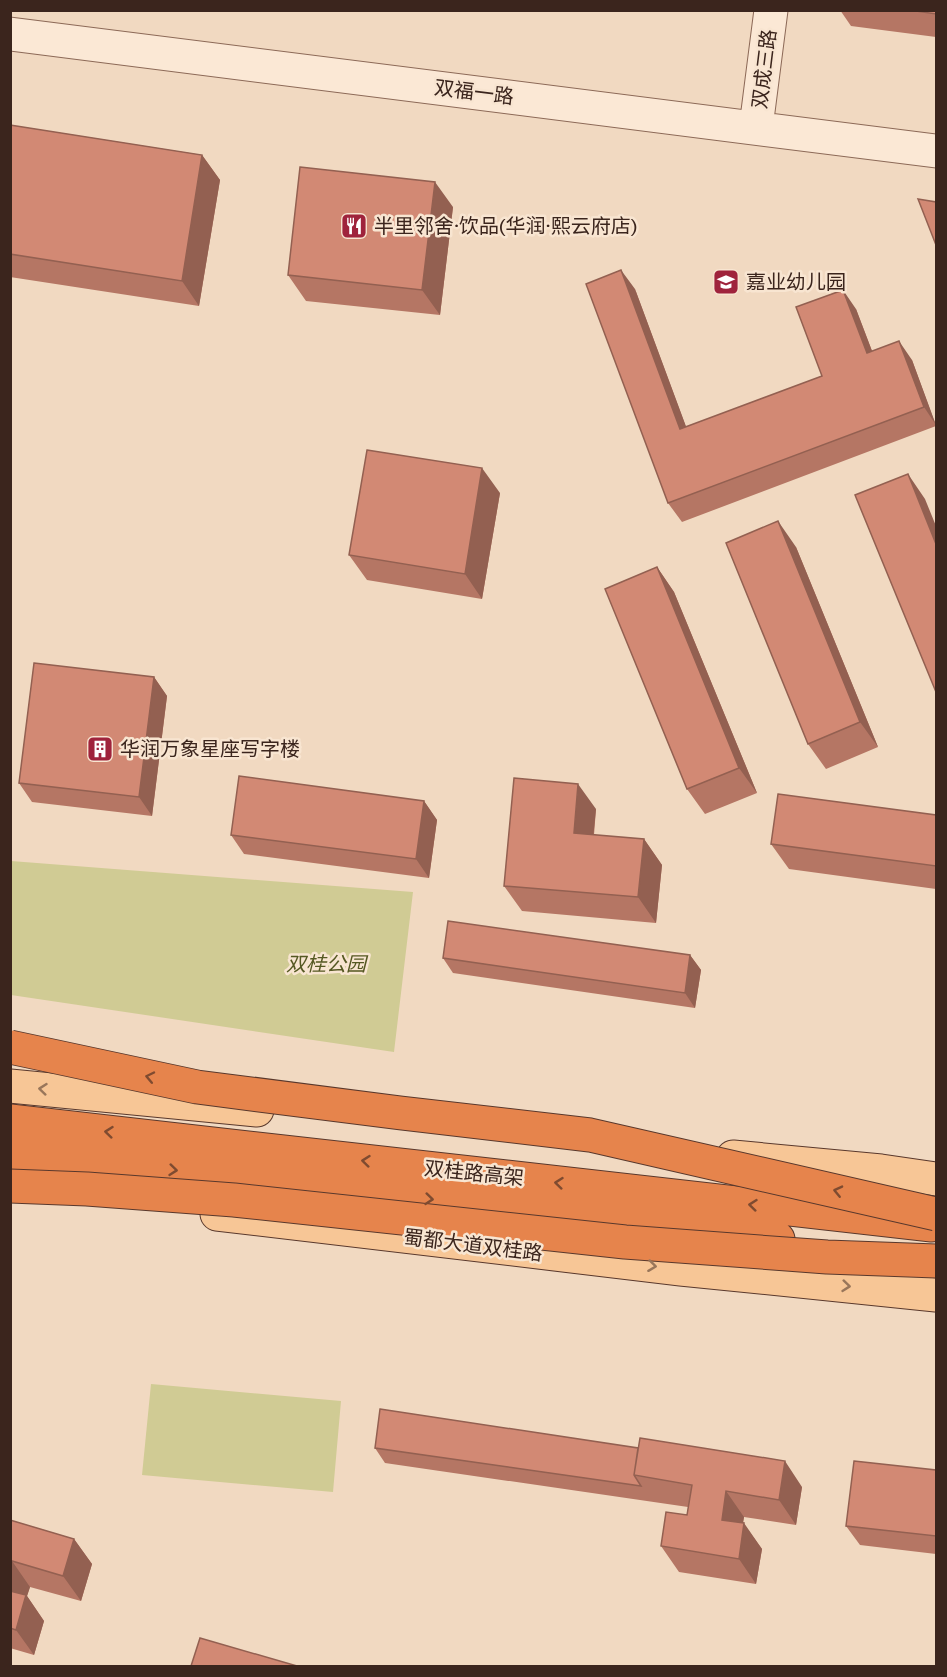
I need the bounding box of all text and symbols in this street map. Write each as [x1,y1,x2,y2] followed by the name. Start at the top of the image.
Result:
[747,28,781,110] street label: 双成三路
[433,75,515,109] street label: 双福一路
[339,211,369,241] restaurant icon: 半里邻舍·饮品(华润·熙云府店)
[374,214,637,238] place label: 半里邻舍·饮品(华润·熙云府店)
[711,267,741,297] school or university icon: 嘉业幼儿园
[746,270,846,294] place label: 嘉业幼儿园
[85,734,115,764] building icon: 华润万象星座写字楼
[120,737,300,761] place label: 华润万象星座写字楼
[286,952,369,976] park label: 双桂公园
[145,1071,155,1084] one-way arrow
[38,1083,47,1096] one-way arrow
[105,1126,114,1139] one-way arrow
[361,1155,370,1168] one-way arrow
[423,1156,525,1190] street label: 双桂路高架
[168,1163,178,1176] one-way arrow
[555,1177,564,1189] one-way arrow
[834,1186,844,1199] one-way arrow
[425,1192,434,1205] one-way arrow
[749,1199,758,1211] one-way arrow
[402,1225,544,1265] street label: 蜀都大道双桂路
[647,1259,657,1271] one-way arrow
[841,1279,851,1292] one-way arrow

